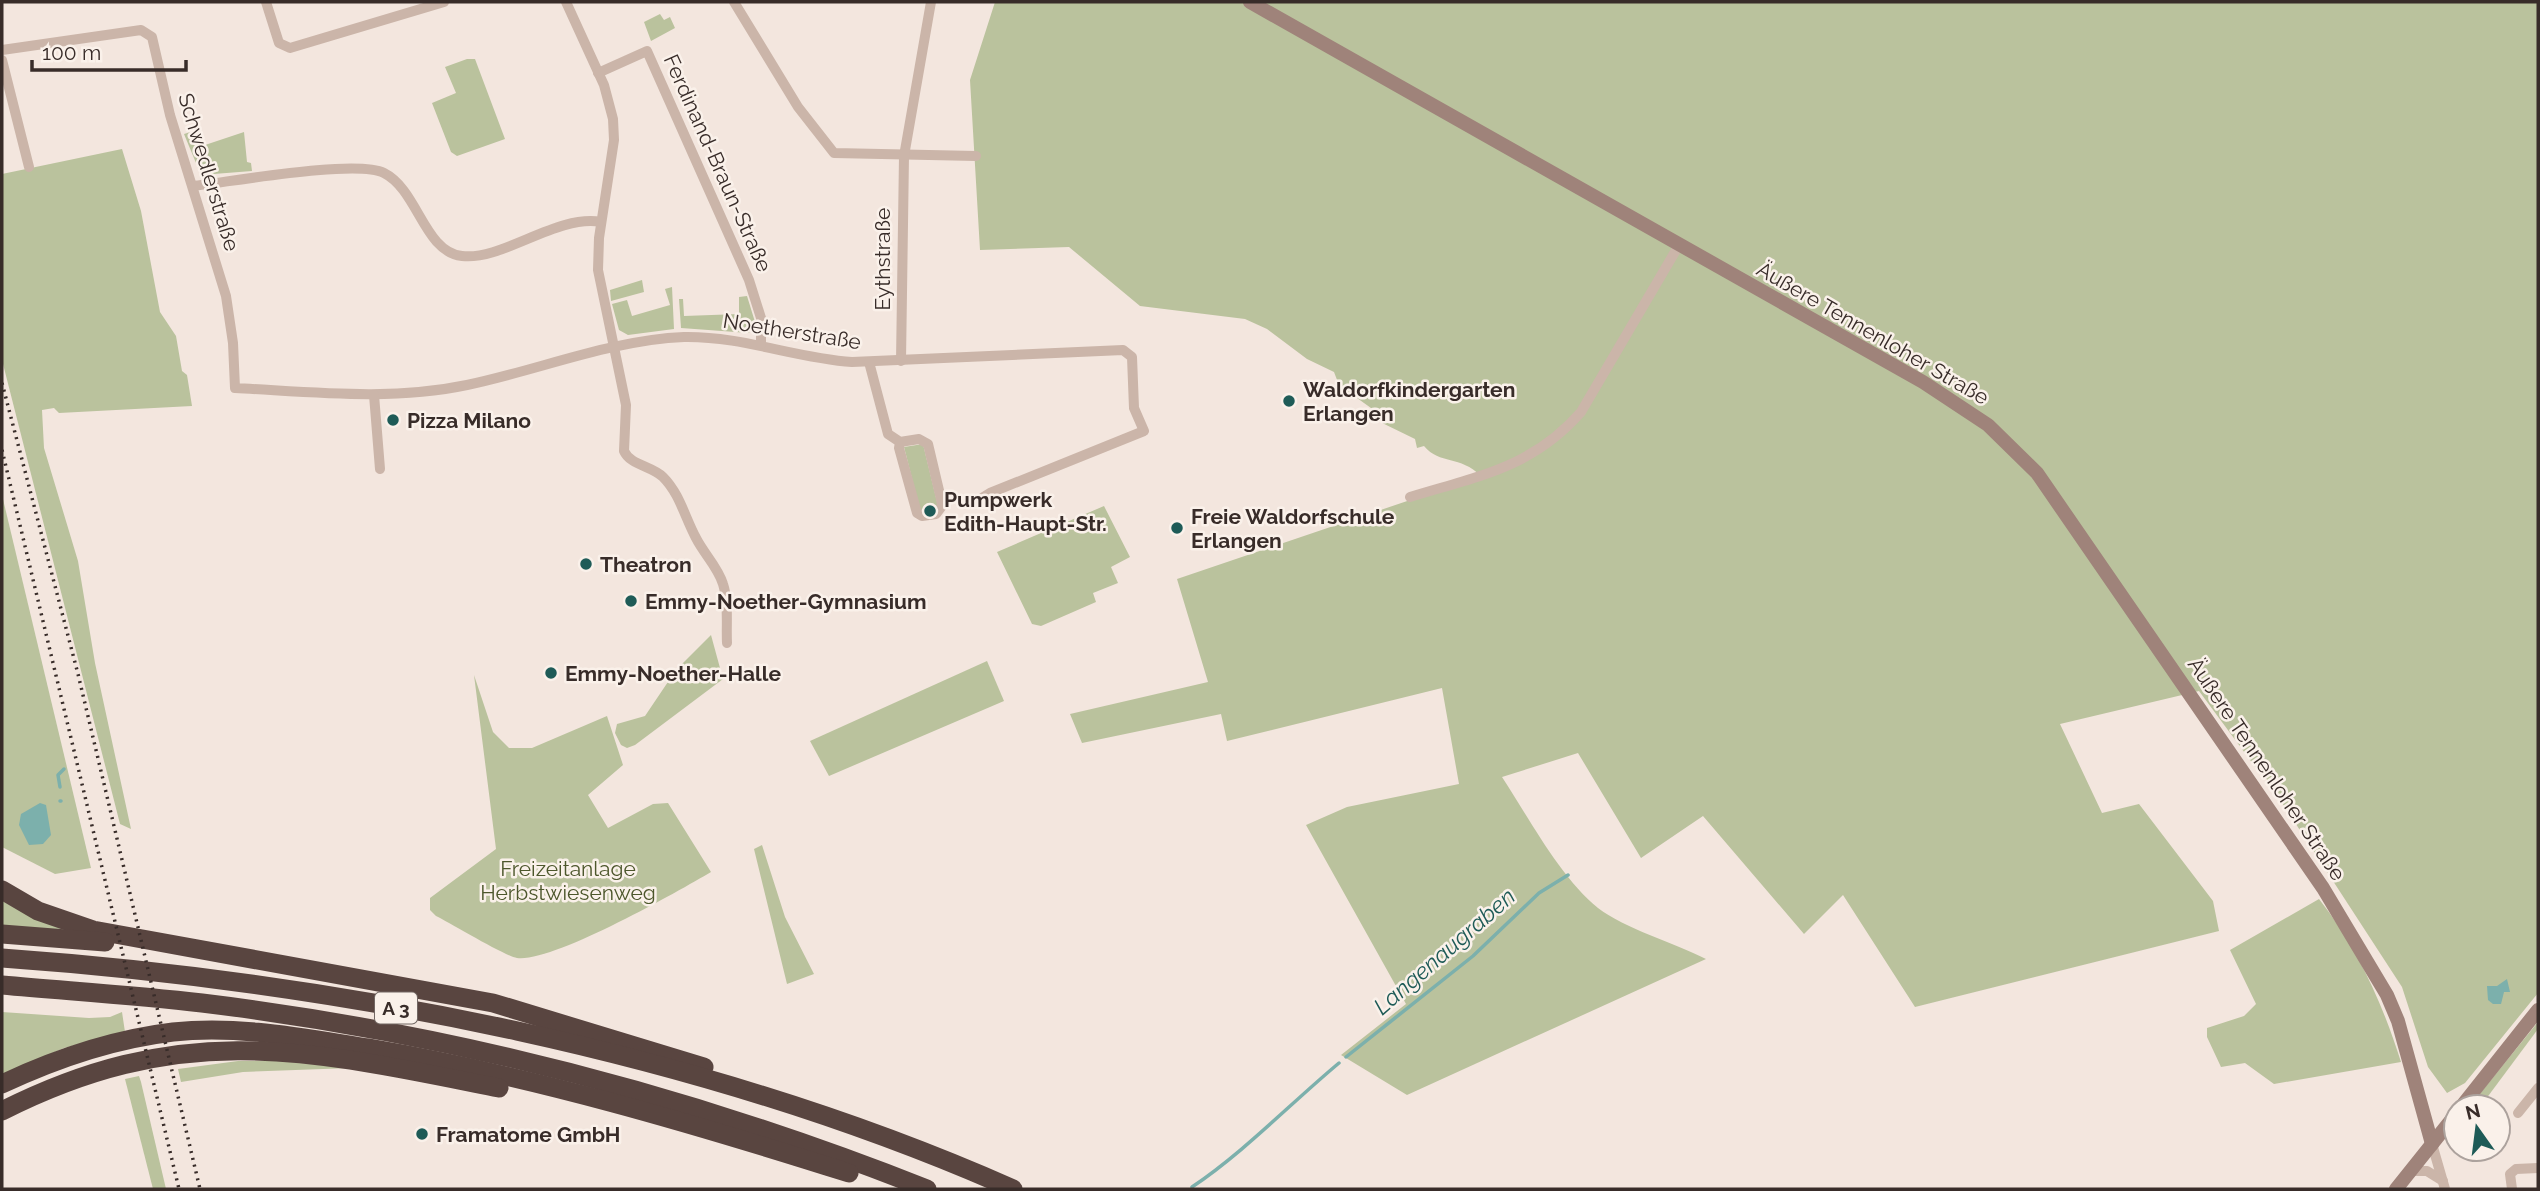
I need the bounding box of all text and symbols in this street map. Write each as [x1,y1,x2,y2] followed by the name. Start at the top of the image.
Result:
[32,28,186,72] scale bar
[42,40,101,65] text: 100 m
[659,50,777,276] street label: Ferdinand-Braun-Straße
[173,90,245,254] street label: Schwedlerstraße
[870,208,895,310] street label: Eythstraße
[1753,256,1993,410] street label: Äußere Tennenloher Straße
[721,308,863,354] street label: Noetherstraße
[1303,377,1515,426] place label: Waldorfkindergarten Erlangen
[1281,393,1297,409] marker: Waldorfkindergarten Erlangen
[407,408,531,433] place label: Pizza Milano
[385,412,401,428] marker: Pizza Milano
[944,487,1107,536] place label: Pumpwerk Edith-Haupt-Str.
[922,503,938,519] marker: Pumpwerk Edith-Haupt-Str.
[1191,504,1395,553] place label: Freie Waldorfschule Erlangen
[1169,520,1185,536] marker: Freie Waldorfschule Erlangen
[600,552,692,577] place label: Theatron
[578,556,594,572] marker: Theatron
[645,589,927,614] place label: Emmy-Noether-Gymnasium
[623,593,639,609] marker: Emmy-Noether-Gymnasium
[2183,653,2351,885] street label: Äußere Tennenloher Straße
[565,661,781,686] place label: Emmy-Noether-Halle
[543,665,559,681] marker: Emmy-Noether-Halle
[480,856,656,905] park label: Freizeitanlage Herbstwiesenweg
[1368,882,1520,1020] water label: Langenaugraben
[375,992,417,1024] road number: A 3
[2442,1093,2512,1163] north arrow
[2463,1099,2483,1124] text: N
[436,1122,621,1147] place label: Framatome GmbH
[414,1126,430,1142] marker: Framatome GmbH

